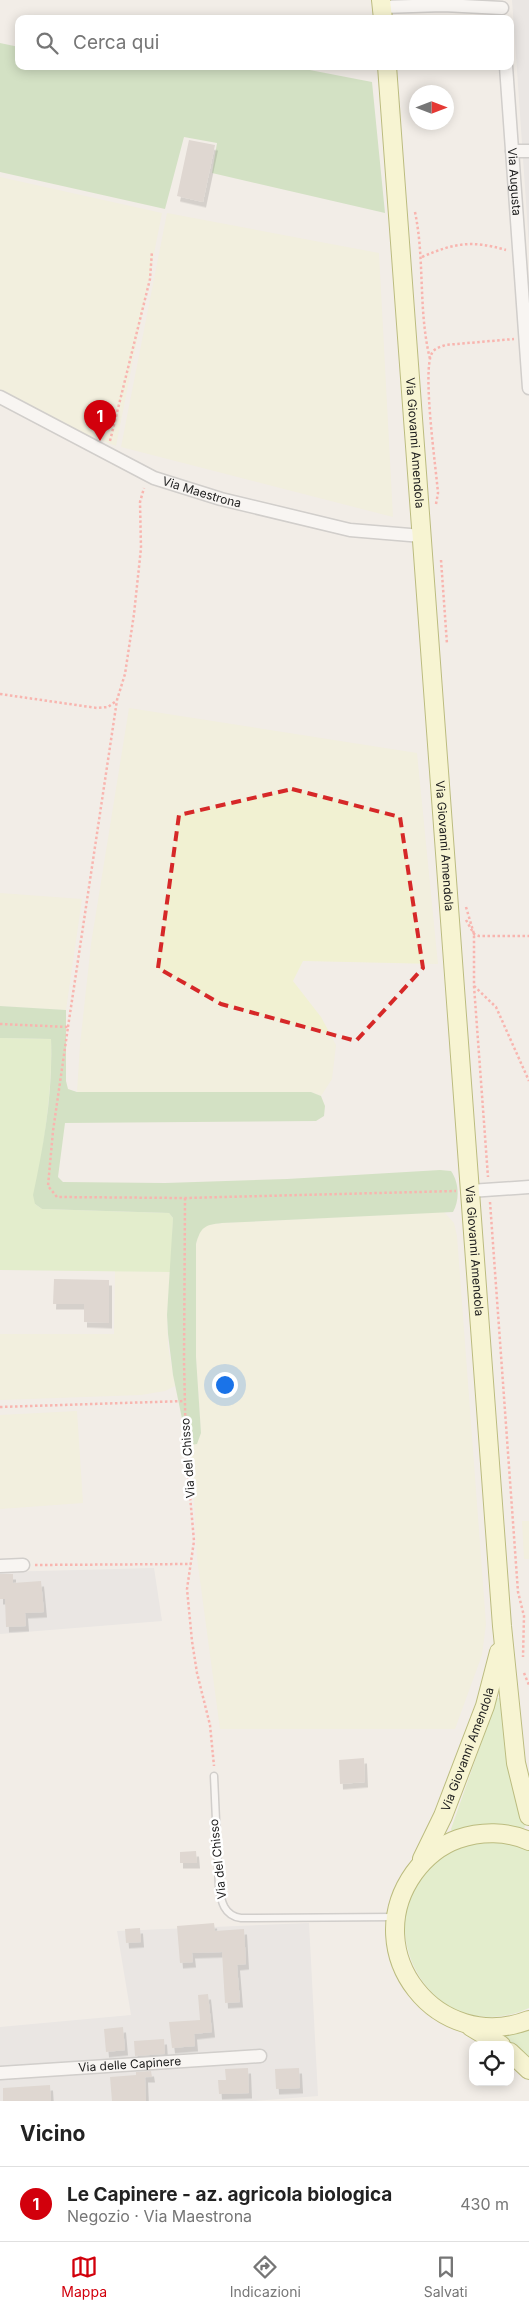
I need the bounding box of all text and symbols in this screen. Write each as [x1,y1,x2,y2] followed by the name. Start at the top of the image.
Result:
[15,15,514,70] search box
[33,29,61,57] icon: search
[73,31,159,54] text: Cerca qui
[409,85,454,130] north arrow
[505,147,525,216] street label: Via Augusta
[403,377,428,509] street label: Via Giovanni Amendola
[84,400,116,441] pin: 1
[161,473,243,511] street label: Via Maestrona
[433,780,457,912] street label: Via Giovanni Amendola
[463,1185,487,1317] street label: Via Giovanni Amendola
[212,1372,238,1398] your location
[177,1417,198,1499] street label: Via del Chisso
[438,1686,497,1813] street label: Via Giovanni Amendola
[206,1818,229,1900] street label: Via del Chisso
[469,2041,514,2086] map controls
[469,2041,514,2086] button: locate
[78,2053,182,2075] street label: Via delle Capinere
[20,2121,85,2146] text: Vicino
[67,2183,392,2206] text: Le Capinere - az. agricola biologica
[33,2194,39,2214] text: 1
[460,2194,509,2214] text: 430 m
[67,2206,252,2226] text: Negozio · Via Maestrona
[61,2253,107,2300] tab: Mappa
[230,2253,301,2300] tab: Indicazioni
[424,2253,468,2300] tab: Salvati

